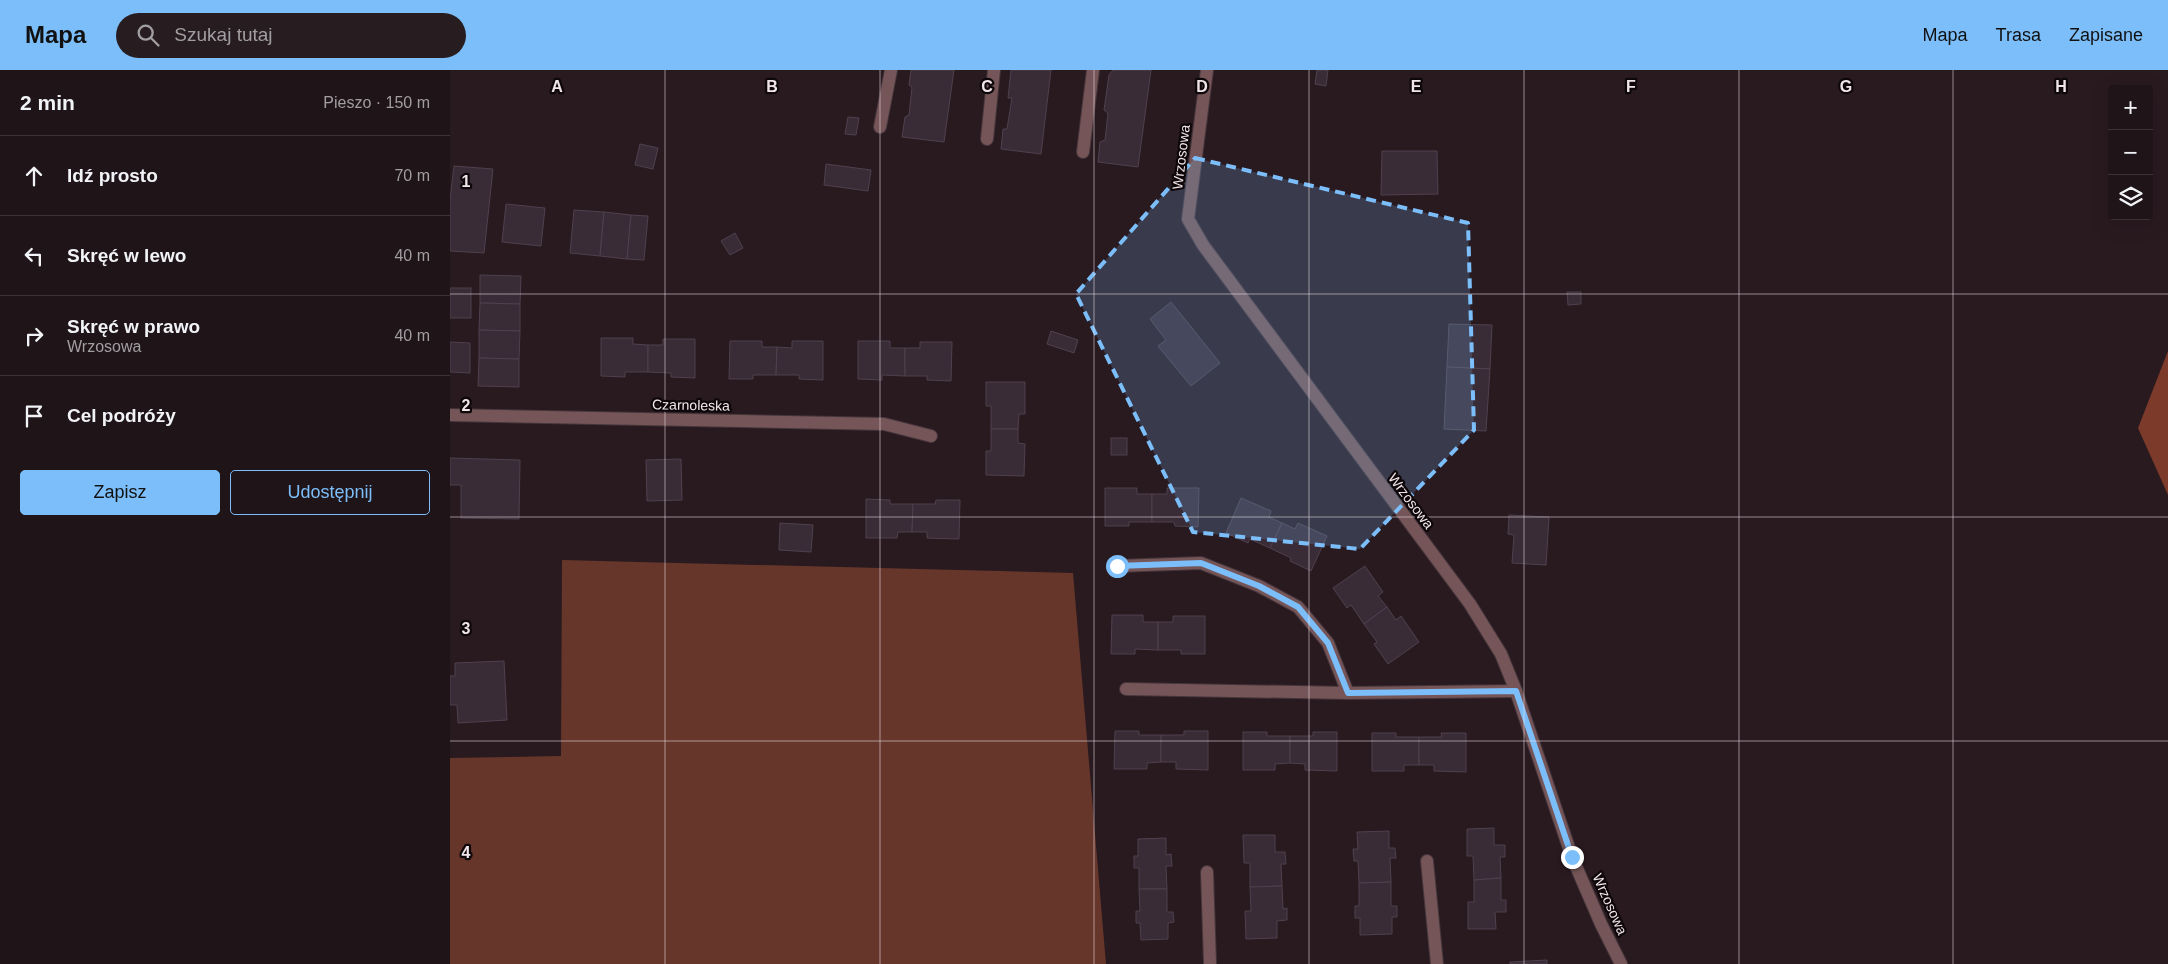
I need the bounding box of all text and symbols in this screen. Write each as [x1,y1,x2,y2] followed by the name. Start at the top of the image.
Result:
[116,13,466,58] search box
[25,21,86,48] text: Mapa
[134,21,162,49] icon: search
[174,24,273,45] text: Szukaj tutaj
[1923,25,1968,45] text: Mapa
[1996,25,2041,45] text: Trasa
[2069,25,2143,45] text: Zapisane
[551,78,563,95] text: A
[766,78,778,95] text: B
[981,78,993,95] text: C
[1196,78,1208,95] text: D
[1411,78,1422,95] text: E
[1626,78,1636,95] text: F
[1840,78,1852,95] text: G
[2055,78,2067,95] text: H
[2108,85,2153,220] map controls
[2108,85,2153,130] button: +
[20,91,75,114] text: 2 min
[323,94,430,111] text: Pieszo · 150 m
[1169,124,1193,190] street label: Wrzosowa
[2108,130,2153,175] button: −
[20,162,48,190] icon: ahead
[67,165,158,186] text: Idź prosto
[394,167,430,184] text: 70 m
[462,173,471,190] text: 1
[2108,175,2153,220] button: layers
[20,242,48,270] icon: left
[67,245,186,266] text: Skręć w lewo
[394,247,430,264] text: 40 m
[67,316,200,337] text: Skręć w prawo
[20,322,48,350] icon: right
[394,327,430,344] text: 40 m
[67,338,141,355] text: Wrzosowa
[652,396,730,414] street label: Czarnoleska
[462,397,471,414] text: 2
[20,402,48,430] icon: arrive
[67,405,176,426] text: Cel podróży
[20,470,220,515] button: Zapisz
[230,470,430,515] button: Udostępnij
[1385,470,1437,532] street label: Wrzosowa
[1106,555,1129,578] route start
[462,620,471,637] text: 3
[462,844,471,861] text: 4
[1561,846,1584,869] route end
[1589,871,1631,937] street label: Wrzosowa

